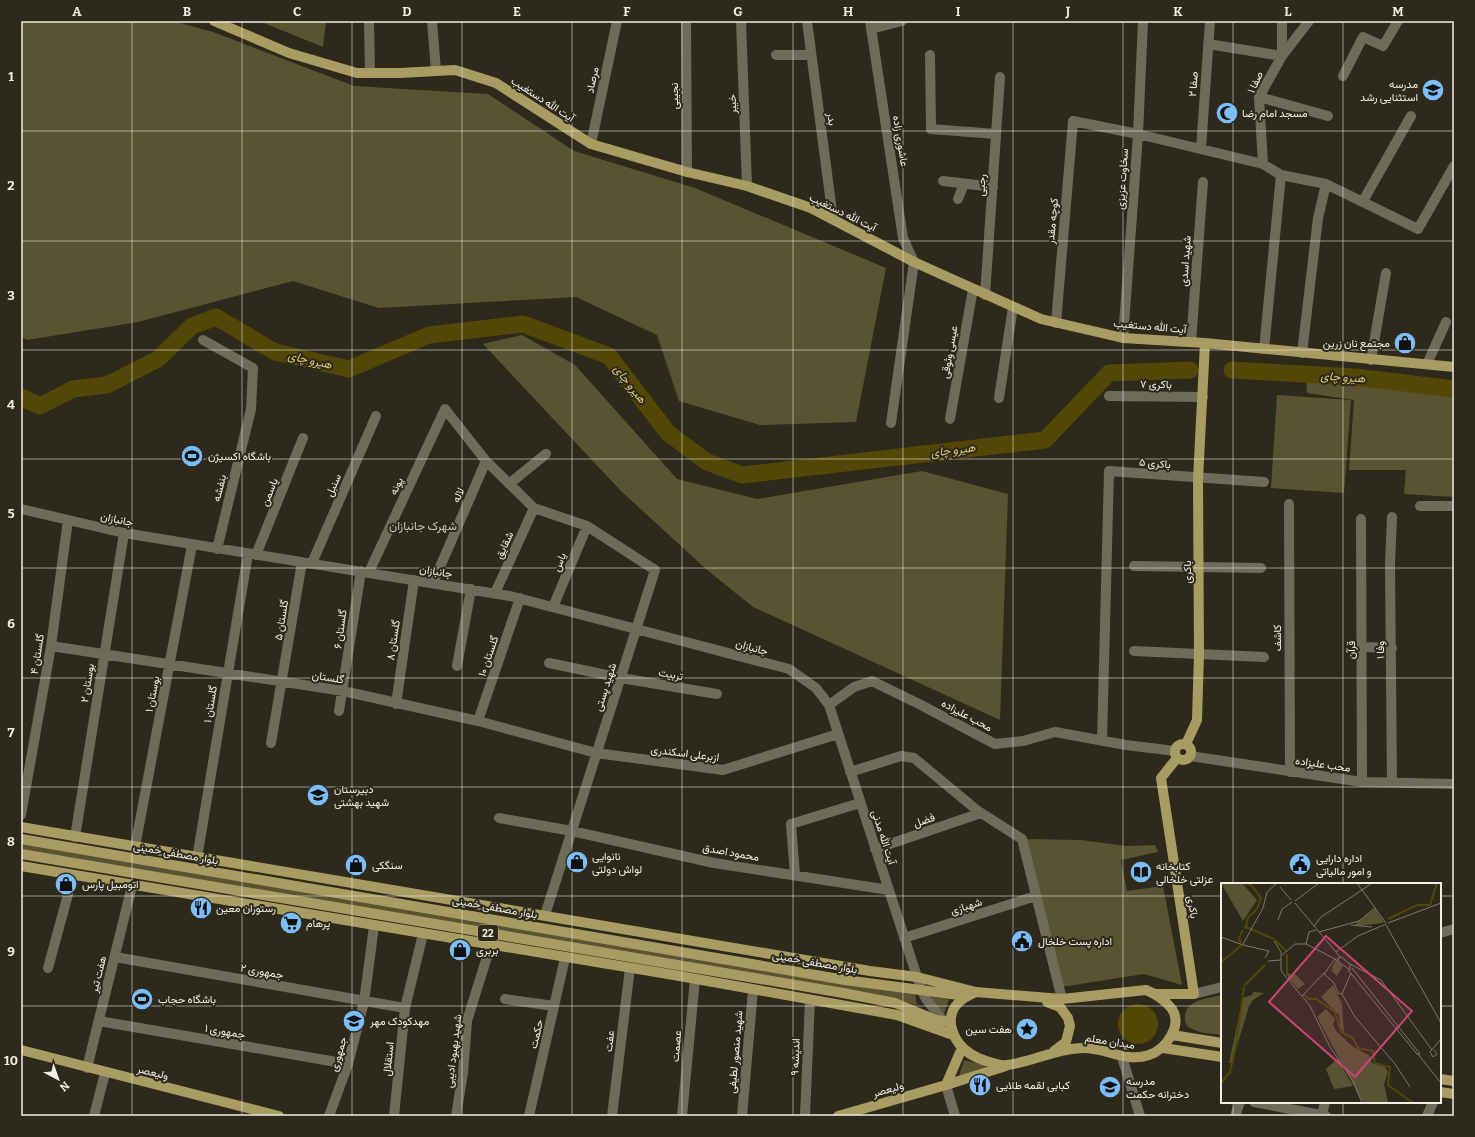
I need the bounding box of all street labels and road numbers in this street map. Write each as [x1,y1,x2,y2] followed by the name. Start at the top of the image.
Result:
[583,66,602,94] street label: مرصاد
[1245,69,1266,95] street label: صفا ۱
[1186,71,1201,97] street label: صفا ۲
[509,74,578,125] street label: آیت الله دستغیب
[668,83,681,109] street label: نجیبی
[726,94,739,115] street label: خیبر
[824,111,839,126] street label: بدر
[890,114,911,168] street label: عاشوری زاده
[1114,148,1131,210] street label: سخاوت عزیزی
[974,173,989,197] street label: رجبی
[807,191,880,235] street label: آیت الله دستغیب
[1044,197,1062,246] street label: کوچه مقدر
[1177,235,1194,287] street label: شهید اسدی
[1113,317,1188,336] street label: آیت الله دستغیب
[938,324,961,380] street label: عیسی وثوقی
[1140,378,1172,391] street label: باکری ۷
[1139,456,1171,471] street label: باکری ۵
[323,472,344,499] street label: سنبل
[210,473,229,503] street label: بنفشه
[387,475,407,497] street label: پونه
[258,476,281,508] street label: یاسمن
[449,486,467,505] street label: لاله
[99,510,134,529] street label: جانبازان
[492,529,517,561] street label: شقایق
[550,551,569,574] street label: یاس
[1181,560,1194,584] street label: باکری
[419,562,453,581] street label: جانبازان
[272,599,291,641] street label: گلستان ۵
[331,608,350,650] street label: گلستان ۶
[384,619,403,661] street label: گلستان ۸
[1271,625,1284,651] street label: کاشف
[28,633,47,675] street label: گلستان ۴
[475,634,502,678] street label: گلستان ۱۰
[734,637,770,658] street label: جانبازان
[1345,641,1358,659] street label: قرآن
[1374,641,1387,659] street label: وفا ۱
[592,661,620,713] street label: شهید پستی
[78,663,97,704] street label: بوستان ۲
[658,666,685,683] street label: تربیت
[311,669,345,686] street label: گلستان
[143,675,162,713] street label: بوستان ۱
[201,684,220,724] street label: گلستان ۱
[939,697,995,734] street label: محب علیزاده
[650,743,720,764] street label: ازبرعلی اسکندری
[1294,754,1352,775] street label: محب علیزاده
[869,808,899,867] street label: آیت‌ الله مدنی
[912,811,937,830] street label: فضل
[132,840,219,867] street label: بلوار مصطفی خمینی
[702,841,760,864] street label: محمود اصدق
[451,894,538,921] street label: بلوار مصطفی خمینی
[949,895,984,918] street label: شهبازی
[1184,895,1201,919] street label: باکری
[478,925,498,941] road number: 22
[771,949,858,976] street label: بلوار مصطفی خمینی
[87,954,109,995] street label: هفت تیر
[239,961,284,982] street label: جمهوری ۲
[725,1010,746,1094] street label: شهید منصور لطیفی
[443,1013,465,1089] street label: شهید بهبود ادیبی
[527,1018,546,1050] street label: حکمت
[204,1022,246,1041] street label: جمهوری ۱
[602,1029,617,1052] street label: عفت
[669,1029,684,1062] street label: عصمت
[1084,1031,1136,1053] street label: میدان معلم
[327,1035,350,1073] street label: جمهوری
[788,1038,803,1076] street label: اندیشه ۹
[380,1041,397,1077] street label: استقلال
[135,1062,170,1083] street label: ولیعصر
[870,1079,905,1100] street label: ولیعصر

